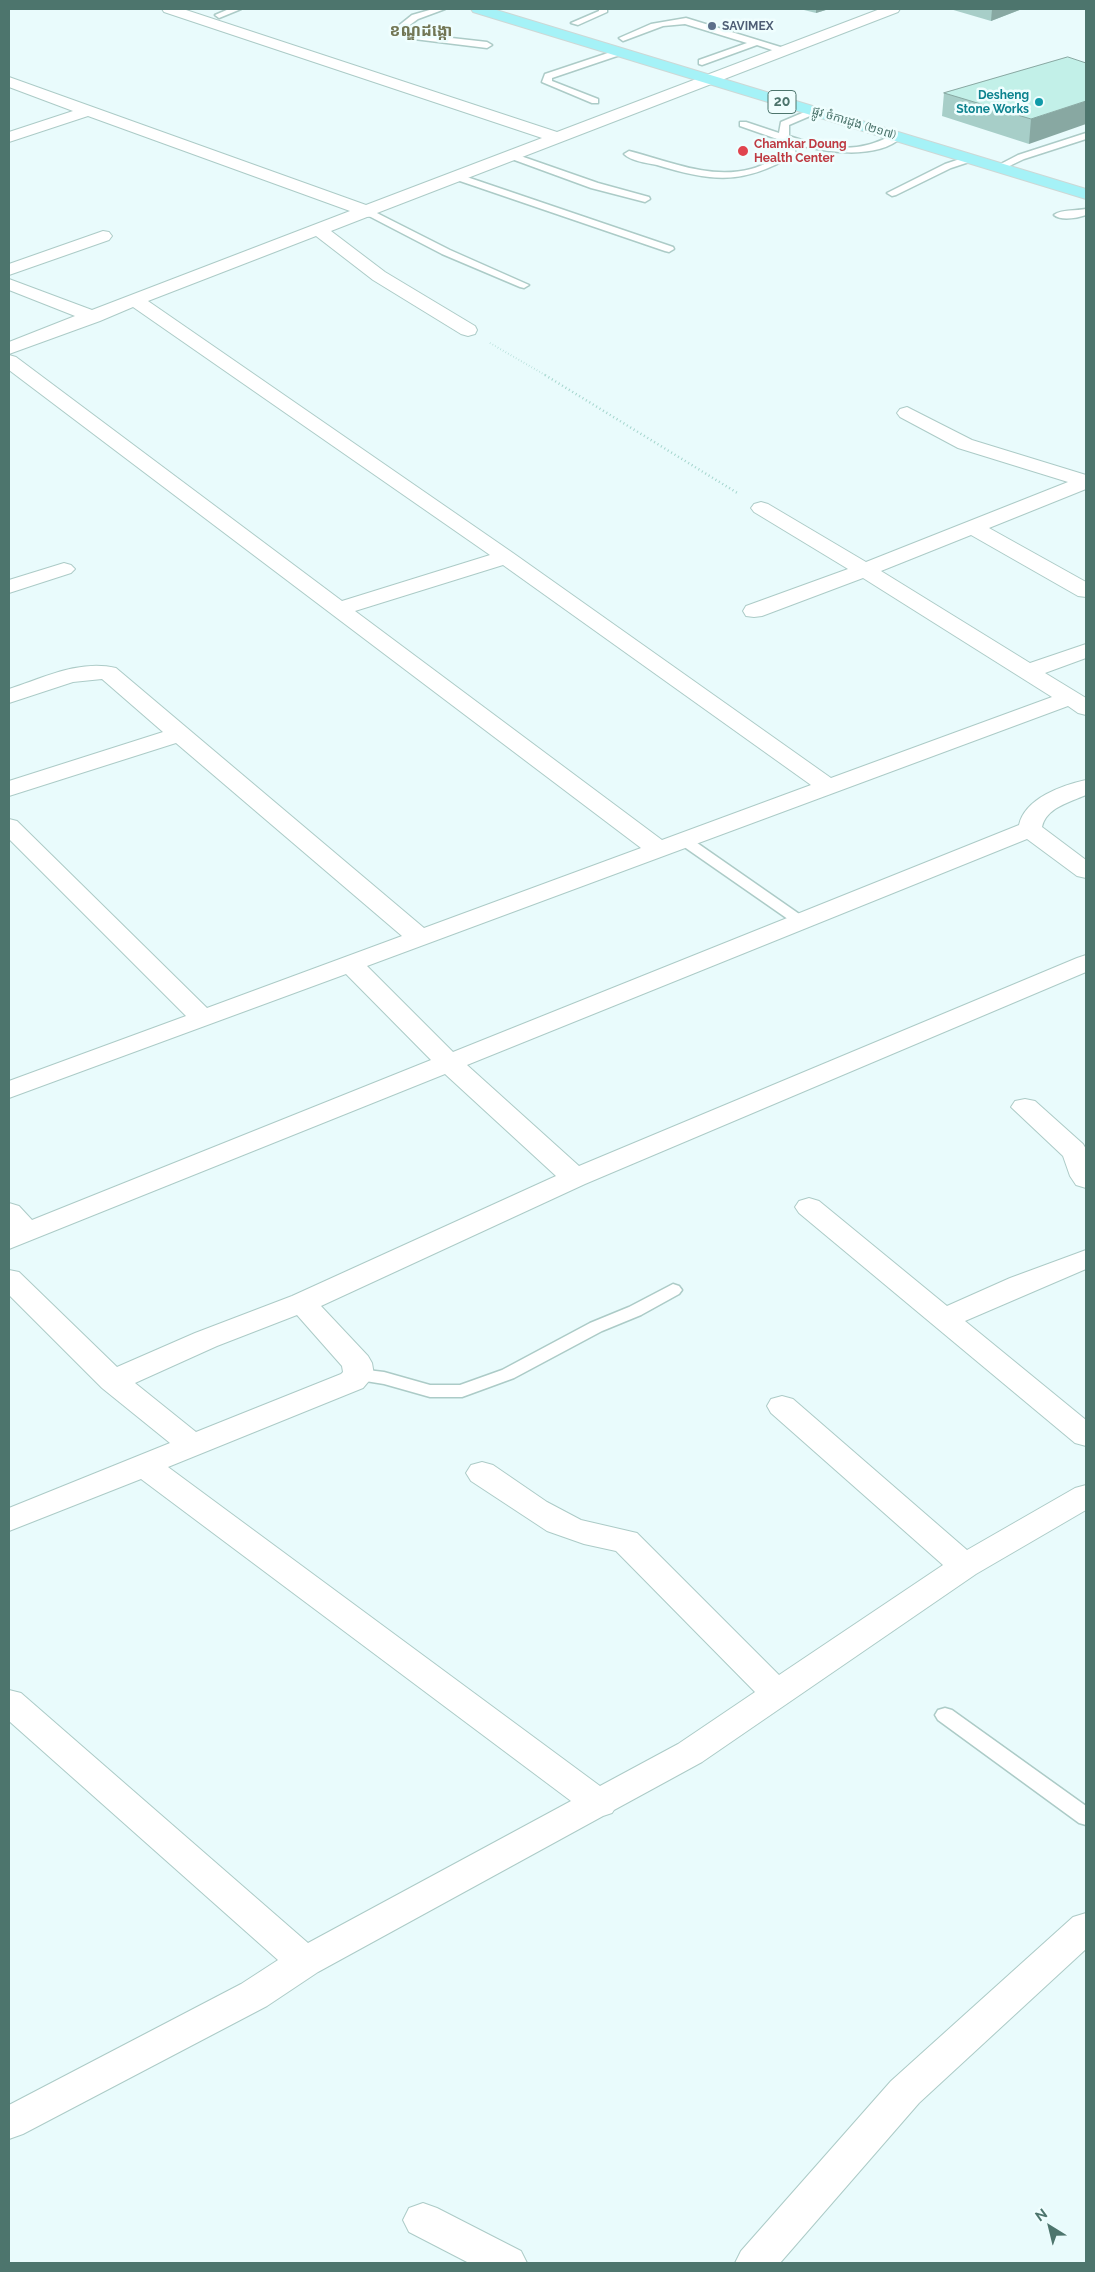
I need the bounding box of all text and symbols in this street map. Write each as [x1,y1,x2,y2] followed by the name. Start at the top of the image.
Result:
[722,19,773,33] place label: SAVIMEX
[706,20,718,32] marker: SAVIMEX
[390,21,452,41] district label: ខណ្ឌដង្កោ
[956,88,1029,116] place label: Desheng Stone Works
[768,90,796,114] road number: 20
[1033,96,1045,108] marker: Desheng Stone Works
[810,103,898,143] street label: ផ្លូវ ចំការដូង (២១៧)
[754,137,847,165] place label: Chamkar Doung Health Center
[736,144,750,158] marker: Chamkar Doung Health Center
[1025,2202,1075,2252] north arrow
[1032,2205,1050,2224] text: N

